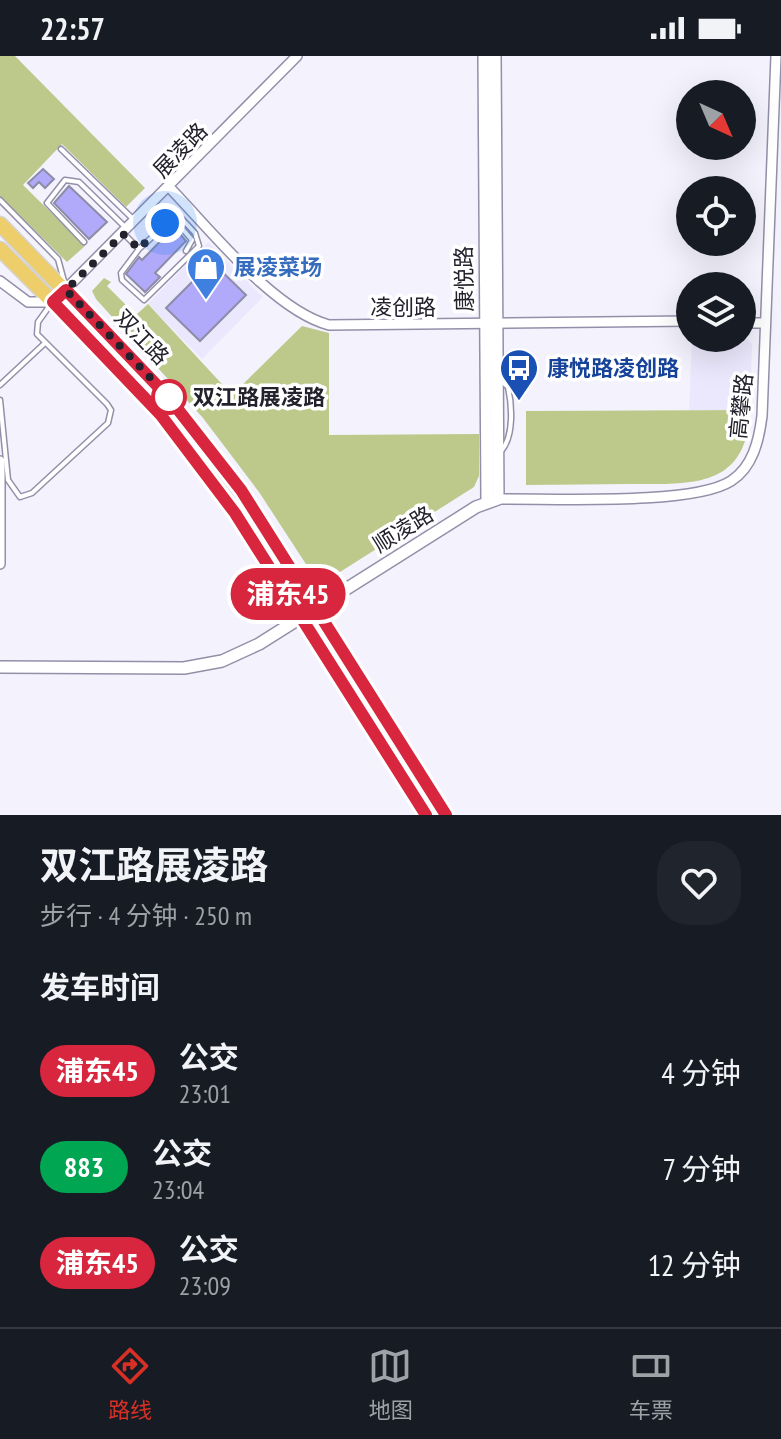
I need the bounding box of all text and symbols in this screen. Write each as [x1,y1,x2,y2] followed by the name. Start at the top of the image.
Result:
[40,9,105,48] text: 22:57
[676,80,756,160] north arrow
[676,80,756,352] map controls
[147,117,213,183] street label: 展凌路
[676,176,756,256] button: locate
[145,203,185,243] your location
[185,246,227,301] shop icon: 展凌菜场
[449,246,479,312] street label: 康悦路
[234,253,322,281] place label: 展凌菜场
[676,272,756,352] button: layers
[370,293,436,321] street label: 凌创路
[109,304,175,370] street label: 双江路
[498,347,540,402] bus stop icon: 康悦路凌创路
[547,354,679,382] place label: 康悦路凌创路
[724,372,758,440] street label: 高攀路
[152,380,186,414] marker: 双江路展凌路
[193,383,325,411] place label: 双江路展凌路
[368,500,438,558] street label: 顺凌路
[232,568,344,620] line badge: 浦东45
[247,575,329,612] text: 浦东45
[40,840,268,889] text: 双江路展凌路
[657,841,741,925] button: heart
[40,899,252,932] text: 步行 · 4 分钟 · 250 m
[40,967,160,1006] text: 发车时间
[179,1037,239,1076] text: 公交
[56,1052,139,1089] text: 浦东45
[661,1053,741,1092] text: 4 分钟
[179,1077,231,1110] text: 23:01
[152,1133,212,1172] text: 公交
[64,1148,104,1185] text: 883
[662,1149,741,1188] text: 7 分钟
[152,1173,204,1206] text: 23:04
[179,1229,239,1268] text: 公交
[56,1244,139,1281] text: 浦东45
[648,1245,741,1284] text: 12 分钟
[179,1269,231,1302] text: 23:09
[108,1344,152,1424] tab: 路线
[368,1344,413,1424] tab: 地图
[629,1344,673,1424] tab: 车票

